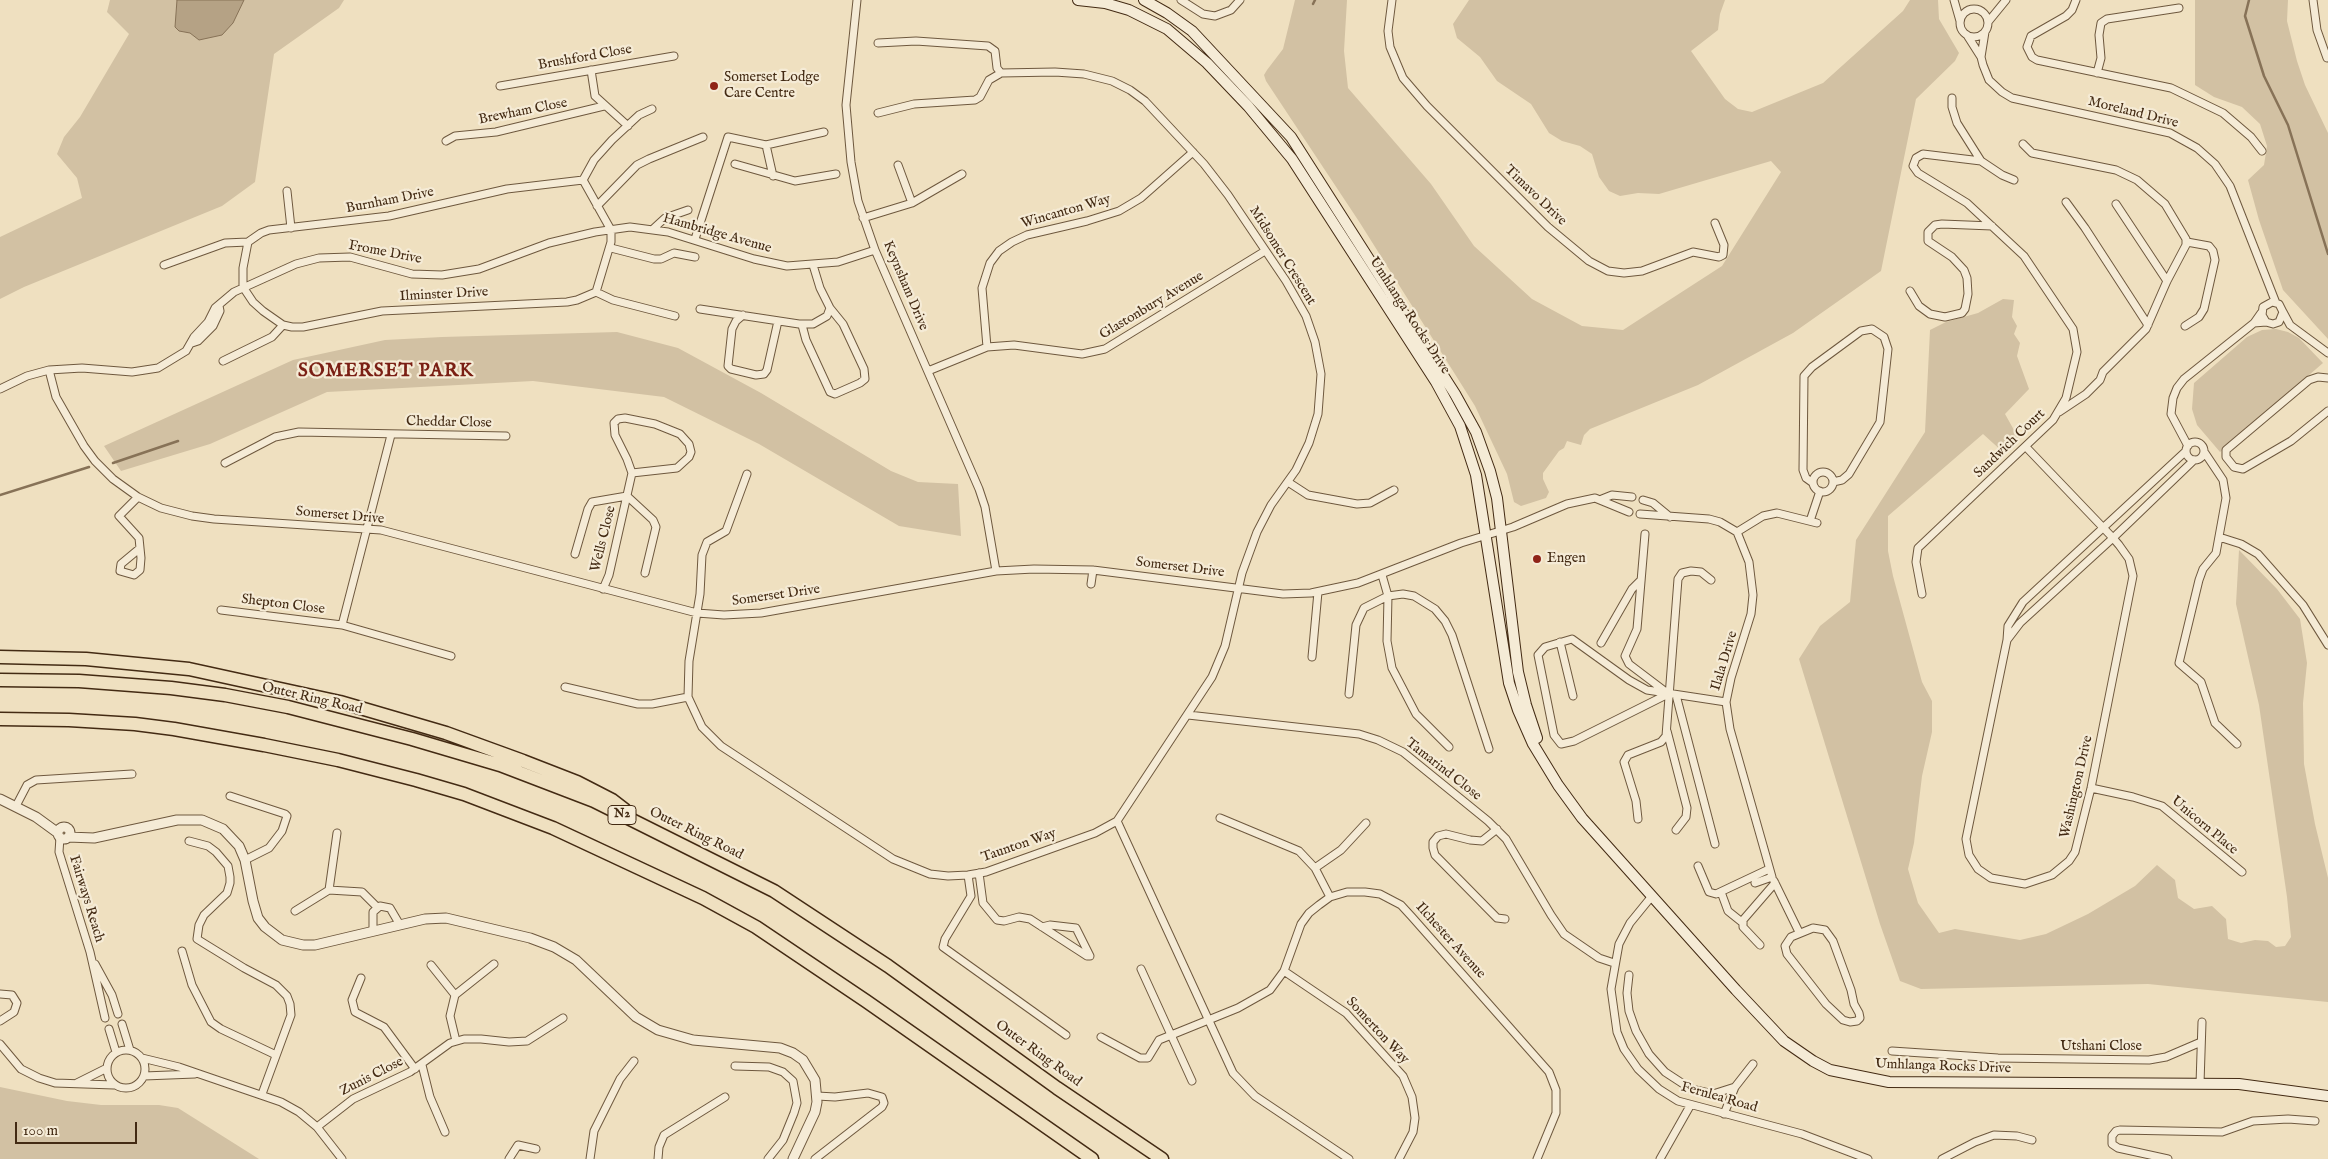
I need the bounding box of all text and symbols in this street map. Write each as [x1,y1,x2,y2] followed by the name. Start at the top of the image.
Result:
[537,41,633,75] street label: Brushford Close
[724,70,819,102] place label: Somerset Lodge Care Centre
[708,80,720,92] marker: Somerset Lodge Care Centre
[2086,94,2180,132] street label: Moreland Drive
[477,95,569,129] street label: Brewham Close
[1500,162,1570,230] street label: Timavo Drive
[345,184,435,218] street label: Burnham Drive
[1019,191,1113,233] street label: Wincanton Way
[1245,204,1319,308] street label: Midsomer Crescent
[661,210,773,258] street label: Hambridge Avenue
[347,238,423,268] street label: Frome Drive
[879,239,931,333] street label: Keynsham Drive
[1365,254,1453,378] street label: Umhlanga Rocks Drive
[1097,268,1207,344] street label: Glastonbury Avenue
[399,284,489,306] street label: Ilminster Drive
[296,361,476,383] district label: SOMERSET PARK
[1971,406,2049,482] street label: Sandwich Court
[406,414,492,432] street label: Cheddar Close
[295,504,385,528] street label: Somerset Drive
[588,504,620,574] street label: Wells Close
[1547,551,1586,567] place label: Engen
[1531,553,1543,565] marker: Engen
[1135,554,1225,582] street label: Somerset Drive
[731,581,821,611] street label: Somerset Drive
[240,592,326,618] street label: Shepton Close
[1708,629,1742,693] street label: Ilala Drive
[260,679,364,719] street label: Outer Ring Road
[2057,734,2097,840] street label: Washington Drive
[1402,735,1484,805] street label: Tamarind Close
[2167,793,2241,859] street label: Unicorn Place
[646,804,746,864] street label: Outer Ring Road
[608,806,636,824] road number: N2
[979,825,1059,867] street label: Taunton Way
[65,853,107,945] street label: Fairways Reach
[1411,899,1489,983] street label: Ilchester Avenue
[1342,994,1412,1068] street label: Somerton Way
[992,1017,1084,1091] street label: Outer Ring Road
[2060,1039,2142,1055] street label: Utshani Close
[337,1054,407,1100] street label: Zunis Close
[1875,1056,2011,1078] street label: Umhlanga Rocks Drive
[1679,1079,1759,1117] street label: Fernlea Road
[18,1112,140,1144] scale bar
[23,1121,58,1140] text: 100 m

